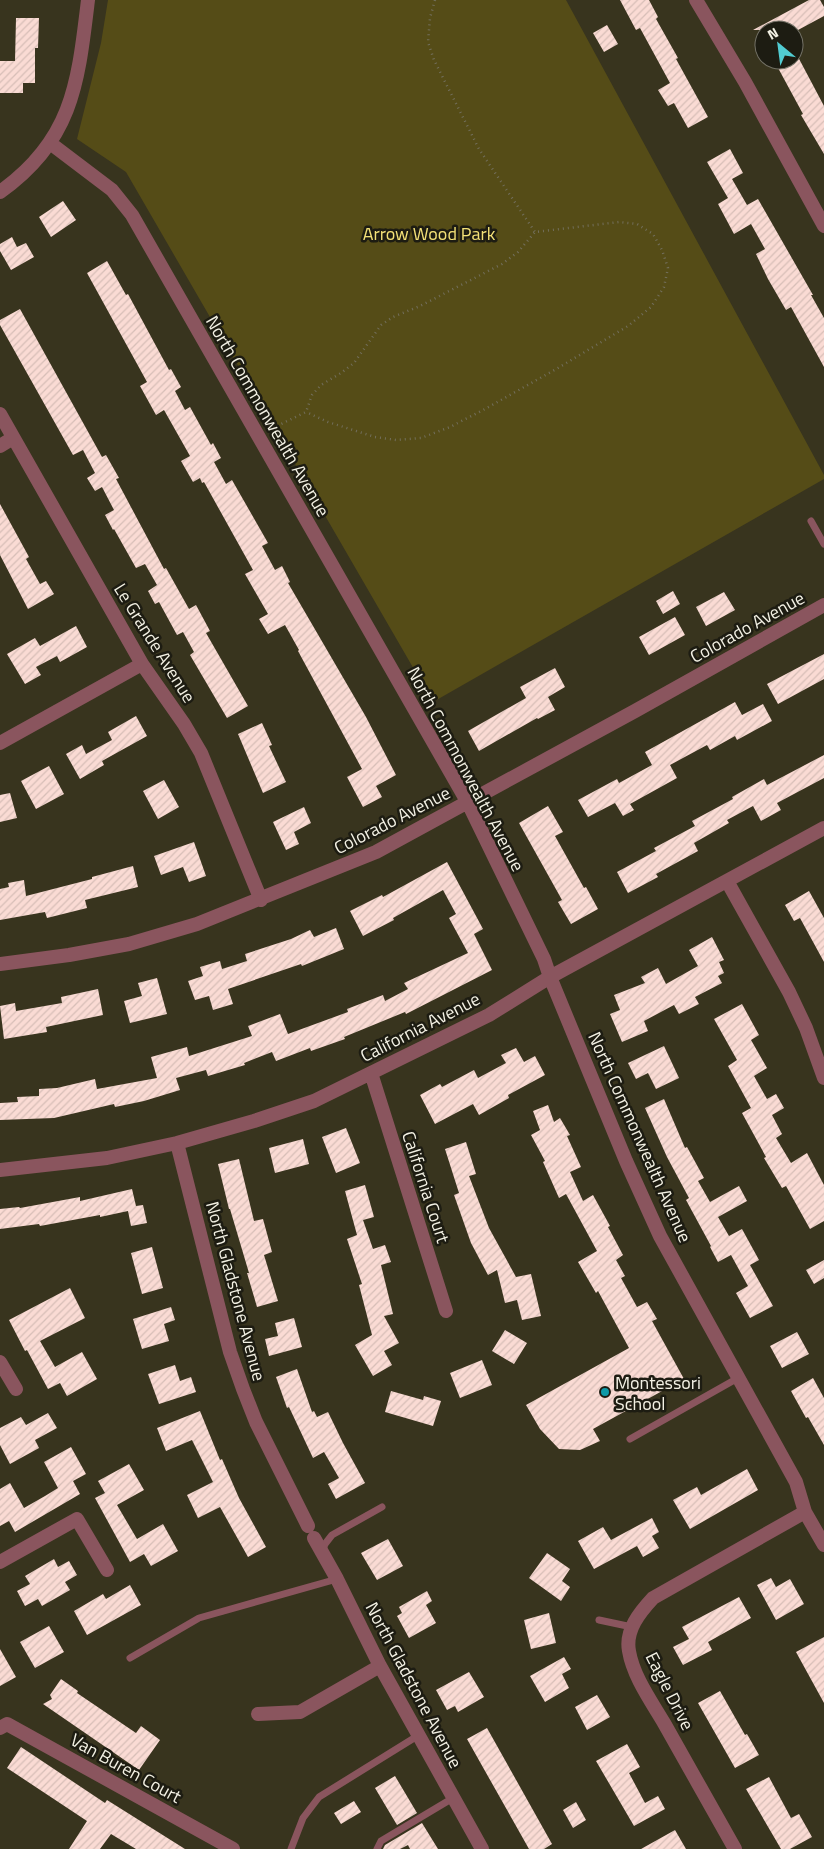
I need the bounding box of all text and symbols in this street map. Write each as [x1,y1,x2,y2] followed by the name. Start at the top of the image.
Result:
[754,20,804,70] north arrow
[763,22,782,45] text: N
[363,220,496,247] park label: Arrow Wood Park
[199,310,337,522] street label: North Commonwealth Avenue
[107,578,203,708] street label: Le Grande Avenue
[685,584,809,670] street label: Colorado Avenue
[401,662,531,876] street label: North Commonwealth Avenue
[329,779,455,861] street label: Colorado Avenue
[355,985,485,1069] street label: California Avenue
[581,1027,699,1247] street label: North Commonwealth Avenue
[395,1128,457,1247] street label: California Court
[199,1198,273,1384] street label: North Gladstone Avenue
[615,1369,701,1417] place label: Montessori School
[599,1386,611,1398] marker: Montessori School
[359,1597,469,1773] street label: North Gladstone Avenue
[639,1647,701,1735] street label: Eagle Drive
[66,1726,187,1810] street label: Van Buren Court

